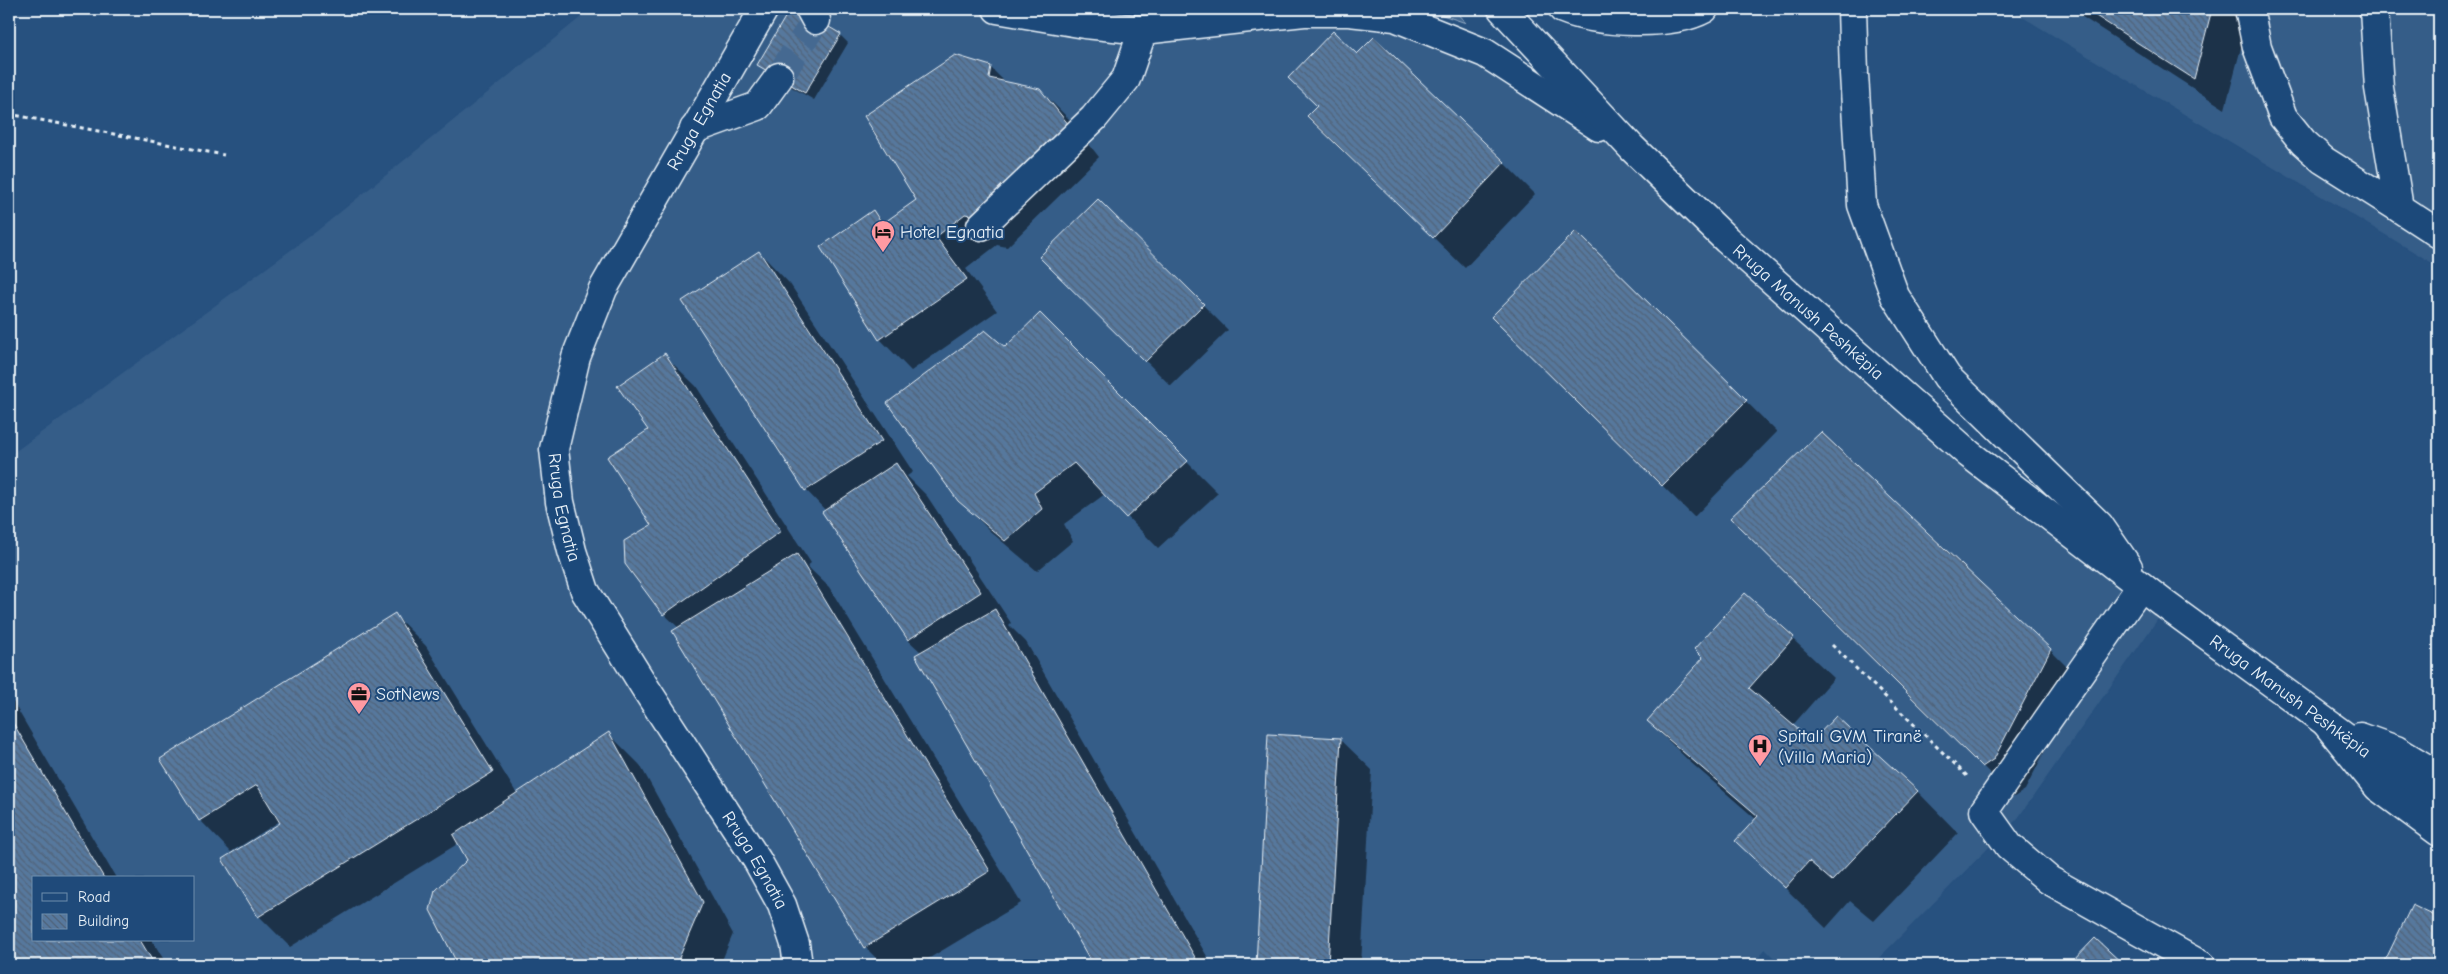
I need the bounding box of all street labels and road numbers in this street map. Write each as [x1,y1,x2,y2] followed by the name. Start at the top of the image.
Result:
[663,68,736,174] street label: Rruga Egnatia
[1728,240,1888,385] street label: Rruga Manush Peshkëpia
[544,452,585,564] street label: Rruga Egnatia
[2205,631,2375,763] street label: Rruga Manush Peshkëpia
[717,808,792,913] street label: Rruga Egnatia

